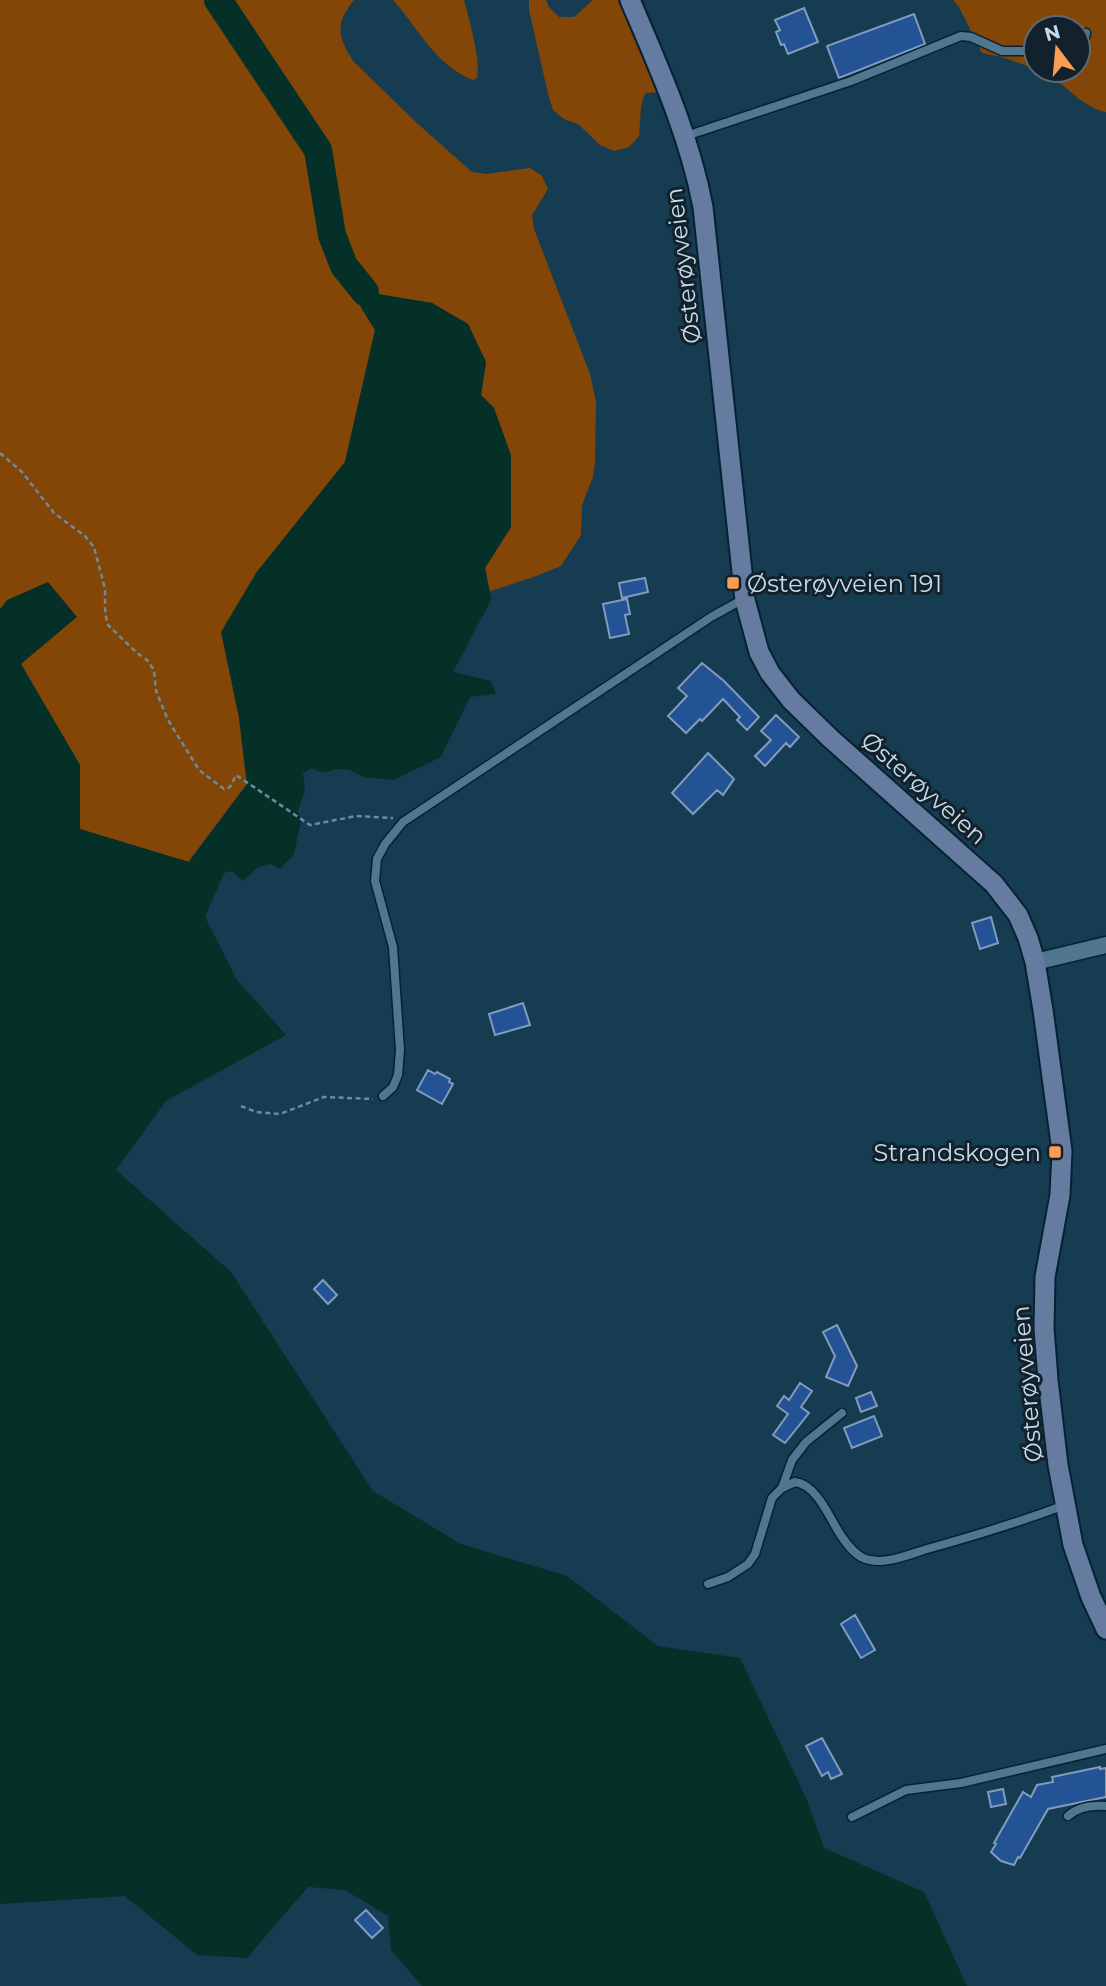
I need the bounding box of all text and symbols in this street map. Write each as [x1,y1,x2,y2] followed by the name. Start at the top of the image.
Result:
[1022,14,1092,84] north arrow
[1042,20,1063,46] text: N
[659,186,707,346] street label: Østerøyveien
[747,569,942,598] place label: Østerøyveien 191
[725,575,741,591] marker: Østerøyveien 191
[855,726,993,850] street label: Østerøyveien
[873,1138,1041,1167] place label: Strandskogen
[1047,1144,1063,1160] marker: Strandskogen
[1006,1305,1048,1463] street label: Østerøyveien

